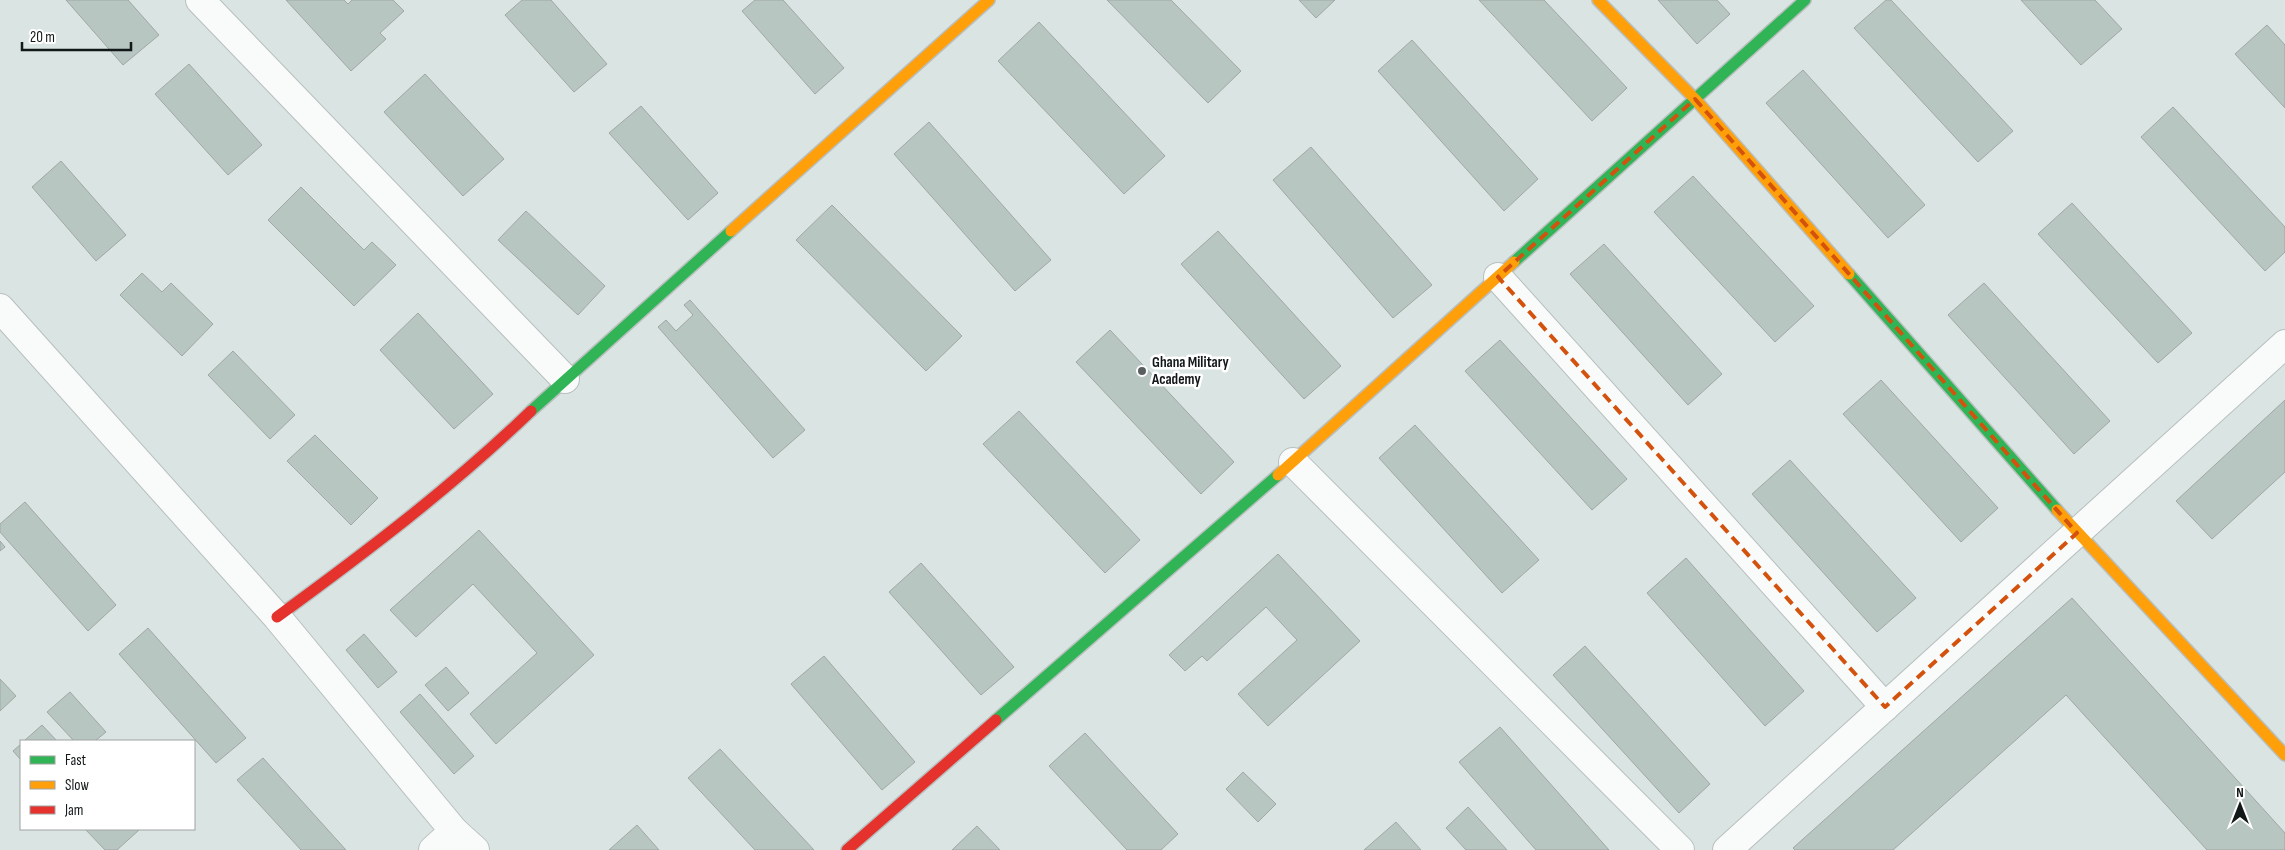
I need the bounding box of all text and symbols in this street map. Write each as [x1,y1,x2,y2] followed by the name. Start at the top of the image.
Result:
[22,20,131,52] scale bar
[30,28,55,47] text: 20 m
[1151,353,1230,389] place label: Ghana Military Academy
[1136,365,1148,377] marker: Ghana Military Academy
[20,740,195,830] legend
[65,751,87,770] text: Fast
[65,776,89,795] text: Slow
[2215,780,2265,830] north arrow
[2236,784,2244,801] text: N
[64,801,83,820] text: Jam

